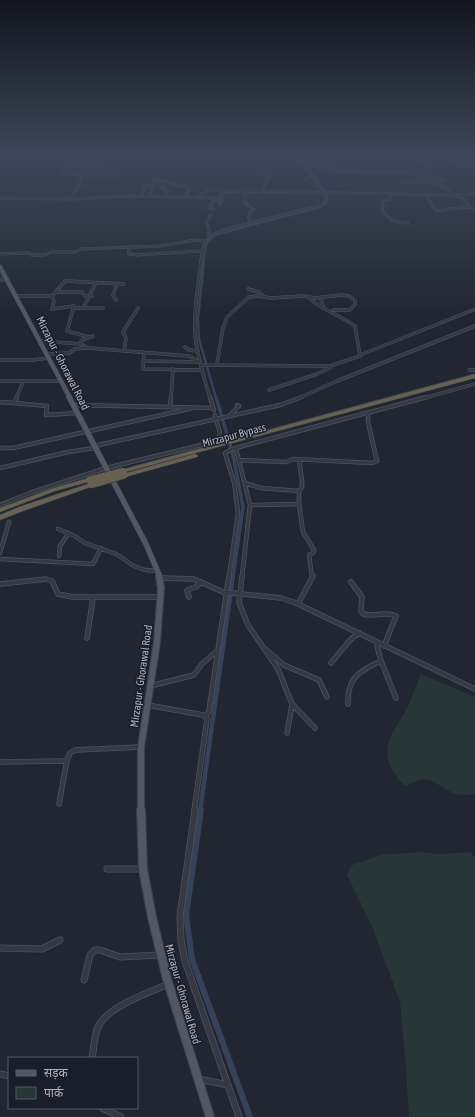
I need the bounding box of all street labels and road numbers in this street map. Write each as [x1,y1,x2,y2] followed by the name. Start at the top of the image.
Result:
[34,314,92,412] street label: Mirzapur - Ghorawal Road
[201,421,267,449] street label: Mirzapur Bypass
[128,624,154,728] street label: Mirzapur - Ghorawal Road
[163,943,203,1045] street label: Mirzapur - Ghorawal Road

